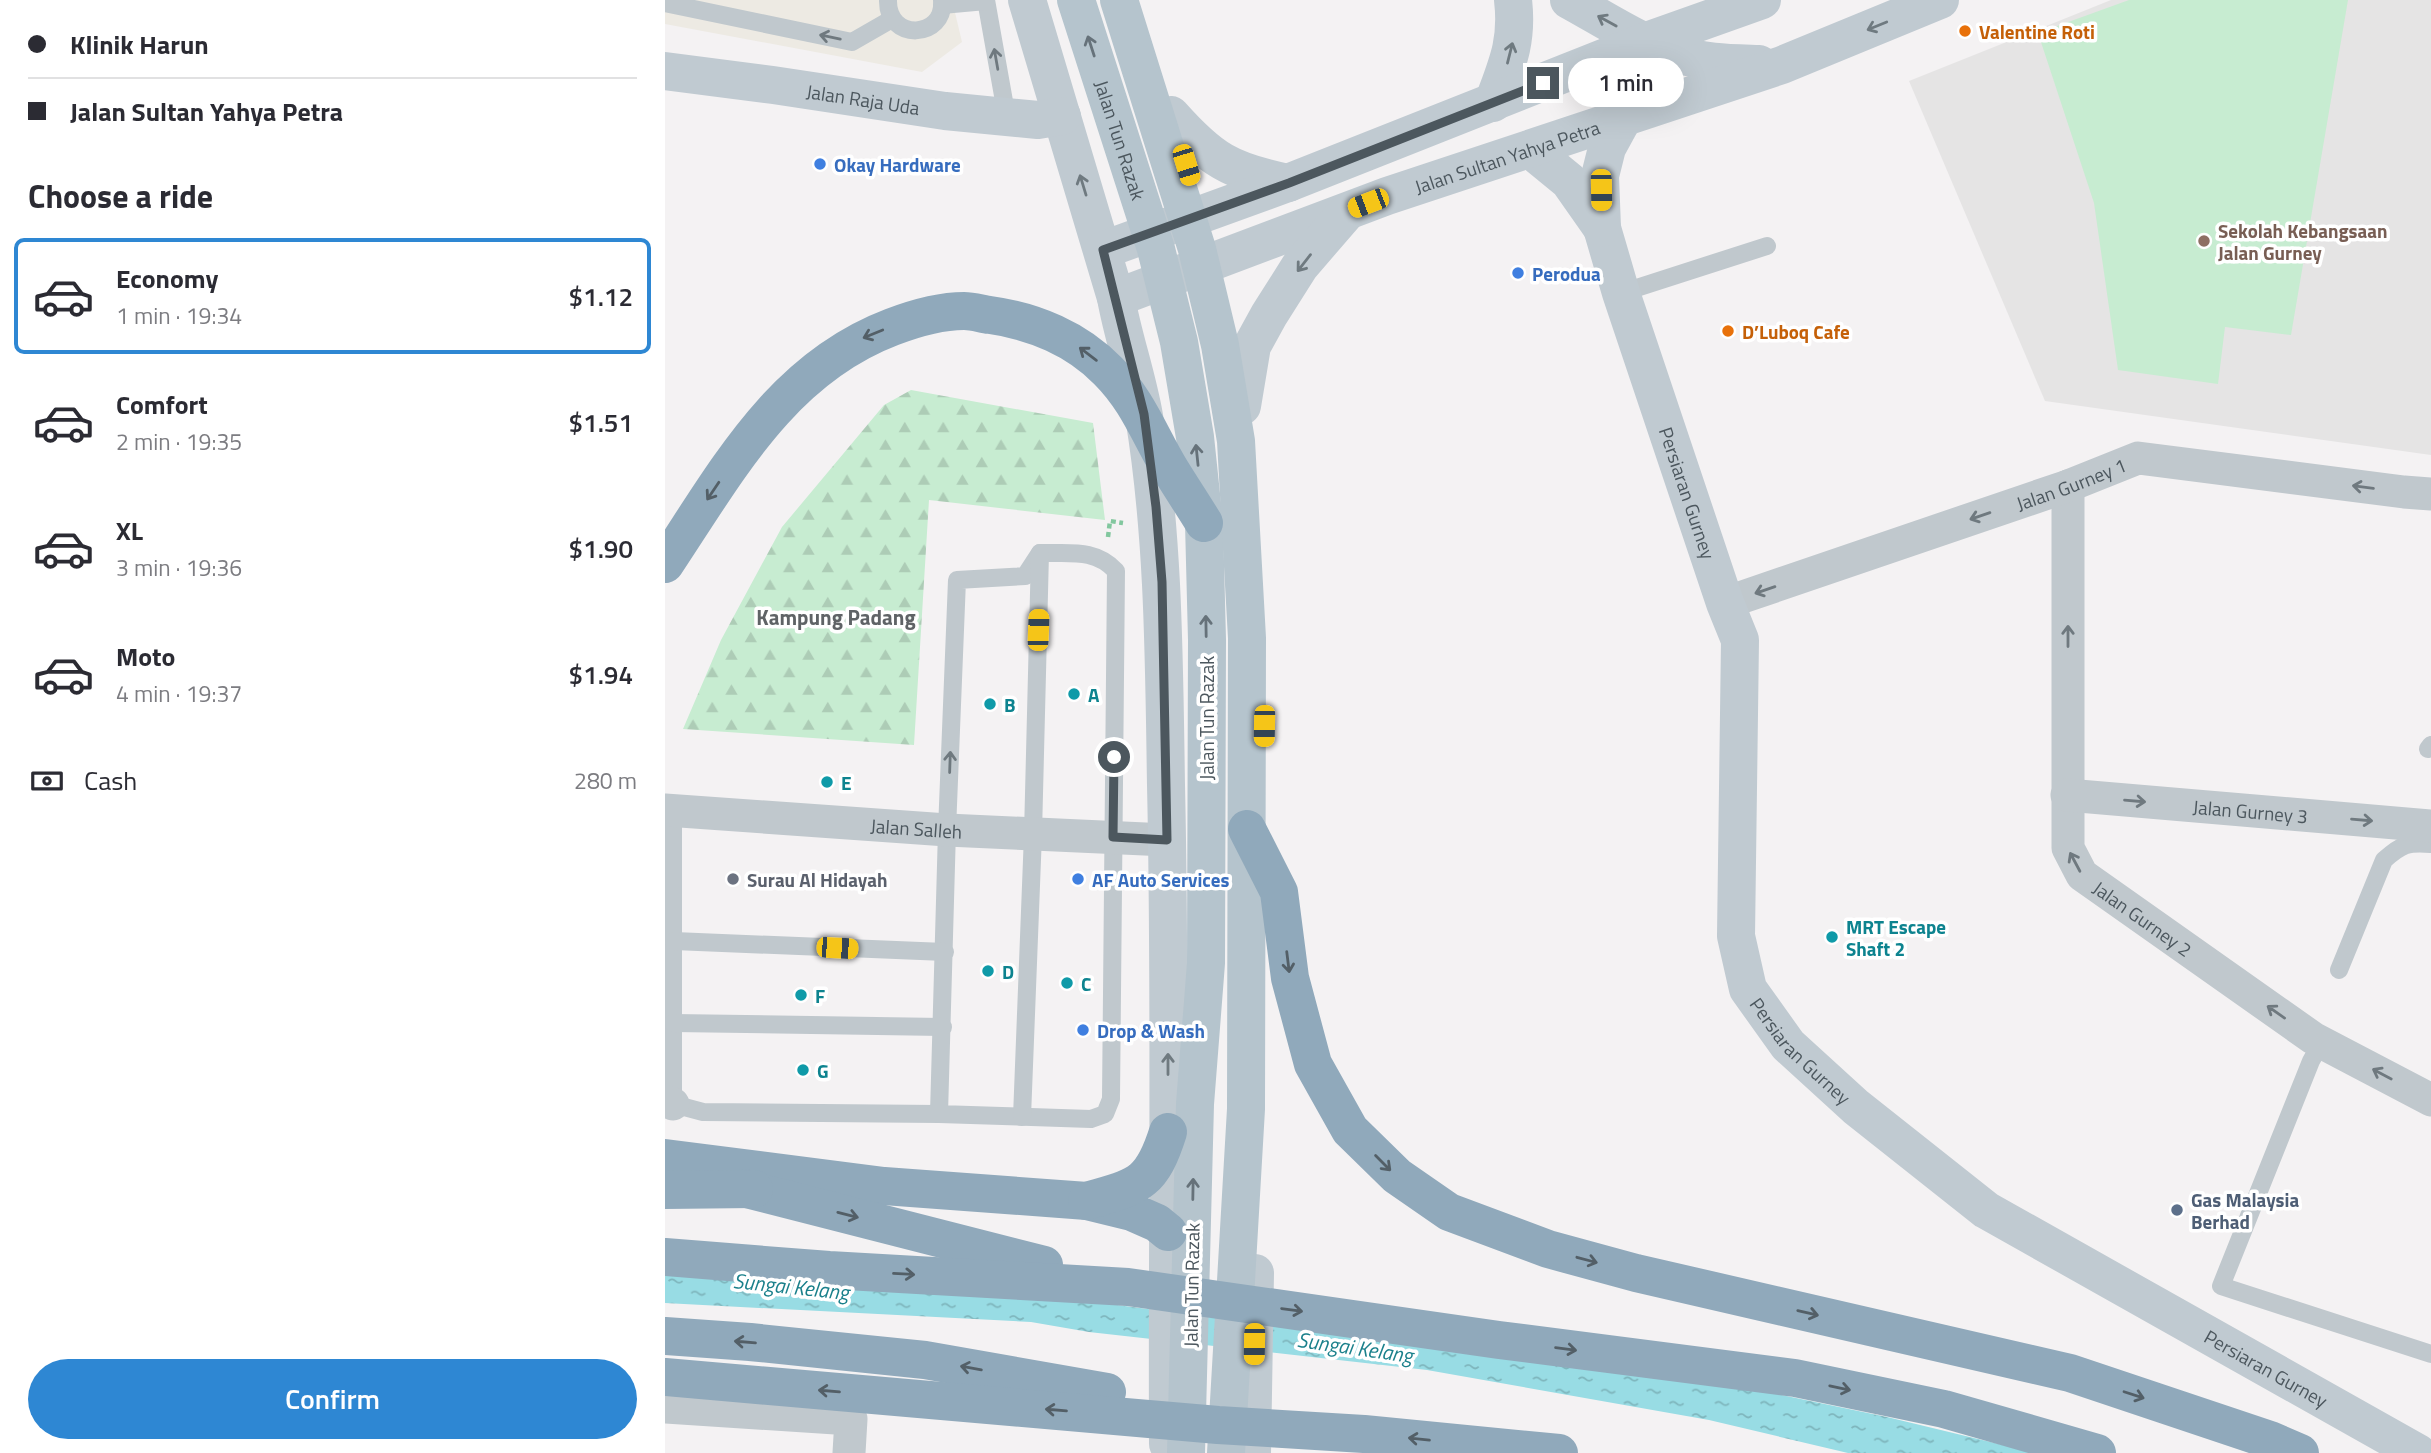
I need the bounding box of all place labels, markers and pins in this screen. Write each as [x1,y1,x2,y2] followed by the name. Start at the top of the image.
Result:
[1979,17,2095,46] place label: Valentine Roti
[1957,23,1973,39] marker: Valentine Roti
[834,150,961,179] place label: Okay Hardware
[812,156,828,172] marker: Okay Hardware
[2218,216,2388,267] place label: Sekolah Kebangsaan Jalan Gurney
[2196,233,2212,249] marker: Sekolah Kebangsaan Jalan Gurney
[1532,259,1601,288] place label: Perodua
[1510,265,1526,281] marker: Perodua
[1742,317,1850,346] place label: D’Luboq Cafe
[1720,323,1736,339] marker: D’Luboq Cafe
[1088,680,1100,709] place label: A
[1066,686,1082,702] marker: A
[1004,690,1016,719] place label: B
[982,696,998,712] marker: B
[841,768,852,797] place label: E
[819,774,835,790] marker: E
[747,865,887,894] place label: Surau Al Hidayah
[1092,865,1229,894] place label: AF Auto Services
[725,871,741,887] marker: Surau Al Hidayah
[1070,871,1086,887] marker: AF Auto Services
[1846,912,1946,963] place label: MRT Escape Shaft 2
[1824,929,1840,945] marker: MRT Escape Shaft 2
[1002,957,1014,986] place label: D
[980,963,996,979] marker: D
[1081,969,1091,998] place label: C
[1059,975,1075,991] marker: C
[815,981,825,1010] place label: F
[793,987,809,1003] marker: F
[1097,1016,1205,1045] place label: Drop & Wash
[1075,1022,1091,1038] marker: Drop & Wash
[817,1056,829,1085] place label: G
[795,1062,811,1078] marker: G
[2191,1185,2299,1236] place label: Gas Malaysia Berhad
[2169,1202,2185,1218] marker: Gas Malaysia Berhad

